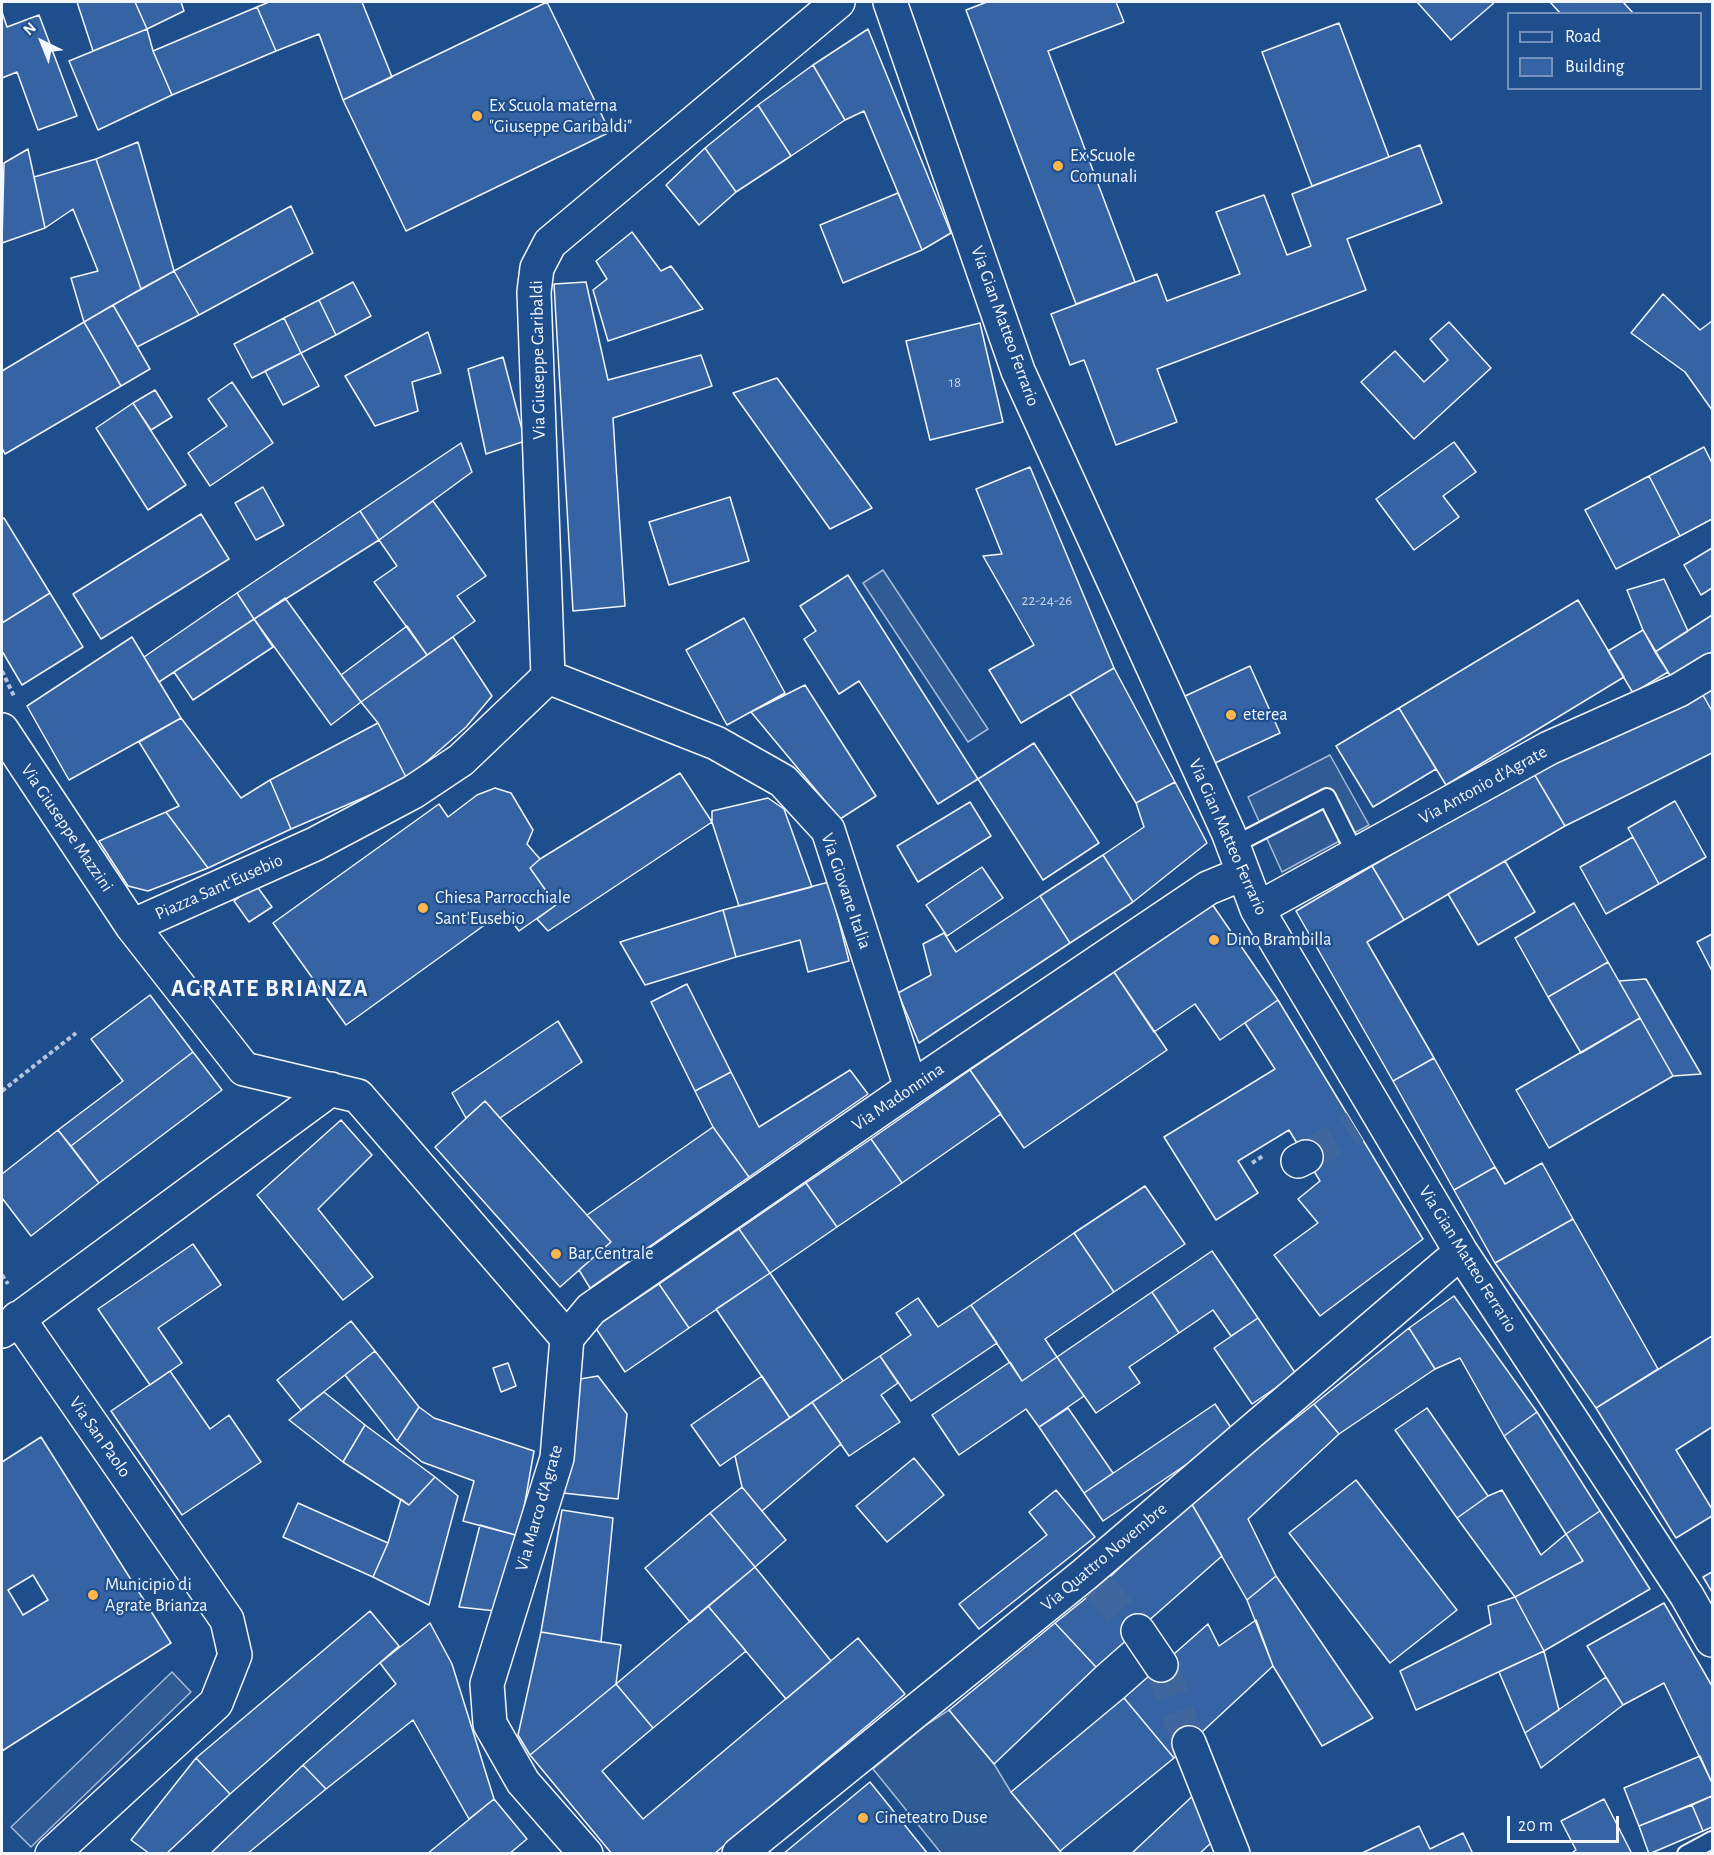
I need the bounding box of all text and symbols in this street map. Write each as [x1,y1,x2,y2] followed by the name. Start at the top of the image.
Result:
[12,12,72,72] north arrow
[1507,12,1702,90] legend
[20,19,39,38] text: N
[1565,28,1601,46] text: Road
[1565,58,1624,76] text: Building
[489,95,632,138] place label: Ex Scuola materna "Giuseppe Garibaldi"
[470,109,484,123] marker: Ex Scuola materna "Giuseppe Garibaldi"
[1070,145,1137,188] place label: Ex Scuole Comunali
[1051,159,1065,173] marker: Ex Scuole Comunali
[966,243,1044,409] street label: Via Gian Matteo Ferrario
[526,280,550,440] street label: Via Giuseppe Garibaldi
[949,373,961,391] house number: 18
[1022,591,1072,609] house number: 22-24-26
[1243,704,1287,726] place label: eterea
[1224,708,1238,722] marker: eterea
[1415,741,1551,829] street label: Via Antonio d'Agrate
[1184,755,1272,919] street label: Via Gian Matteo Ferrario
[16,760,118,896] street label: Via Giuseppe Mazzini
[816,830,876,952] street label: Via Giovane Italia
[152,849,286,925] street label: Piazza Sant'Eusebio
[435,887,570,930] place label: Chiesa Parrocchiale Sant'Eusebio
[416,901,430,915] marker: Chiesa Parrocchiale Sant'Eusebio
[1226,929,1332,951] place label: Dino Brambilla
[1207,933,1221,947] marker: Dino Brambilla
[171,975,369,1003] district label: AGRATE BRIANZA
[848,1058,948,1136] street label: Via Madonnina
[1414,1182,1522,1336] street label: Via Gian Matteo Ferrario
[568,1243,654,1265] place label: Bar Centrale
[549,1247,563,1261] marker: Bar Centrale
[64,1392,136,1482] street label: Via San Paolo
[511,1442,567,1574] street label: Via Marco d'Agrate
[1037,1498,1171,1616] street label: Via Quattro Novembre
[105,1574,208,1616] place label: Municipio di Agrate Brianza
[86,1588,100,1602] marker: Municipio di Agrate Brianza
[1510,1804,1622,1842] scale bar
[875,1807,988,1829] place label: Cineteatro Duse
[856,1811,870,1825] marker: Cineteatro Duse
[1518,1817,1553,1835] text: 20 m

